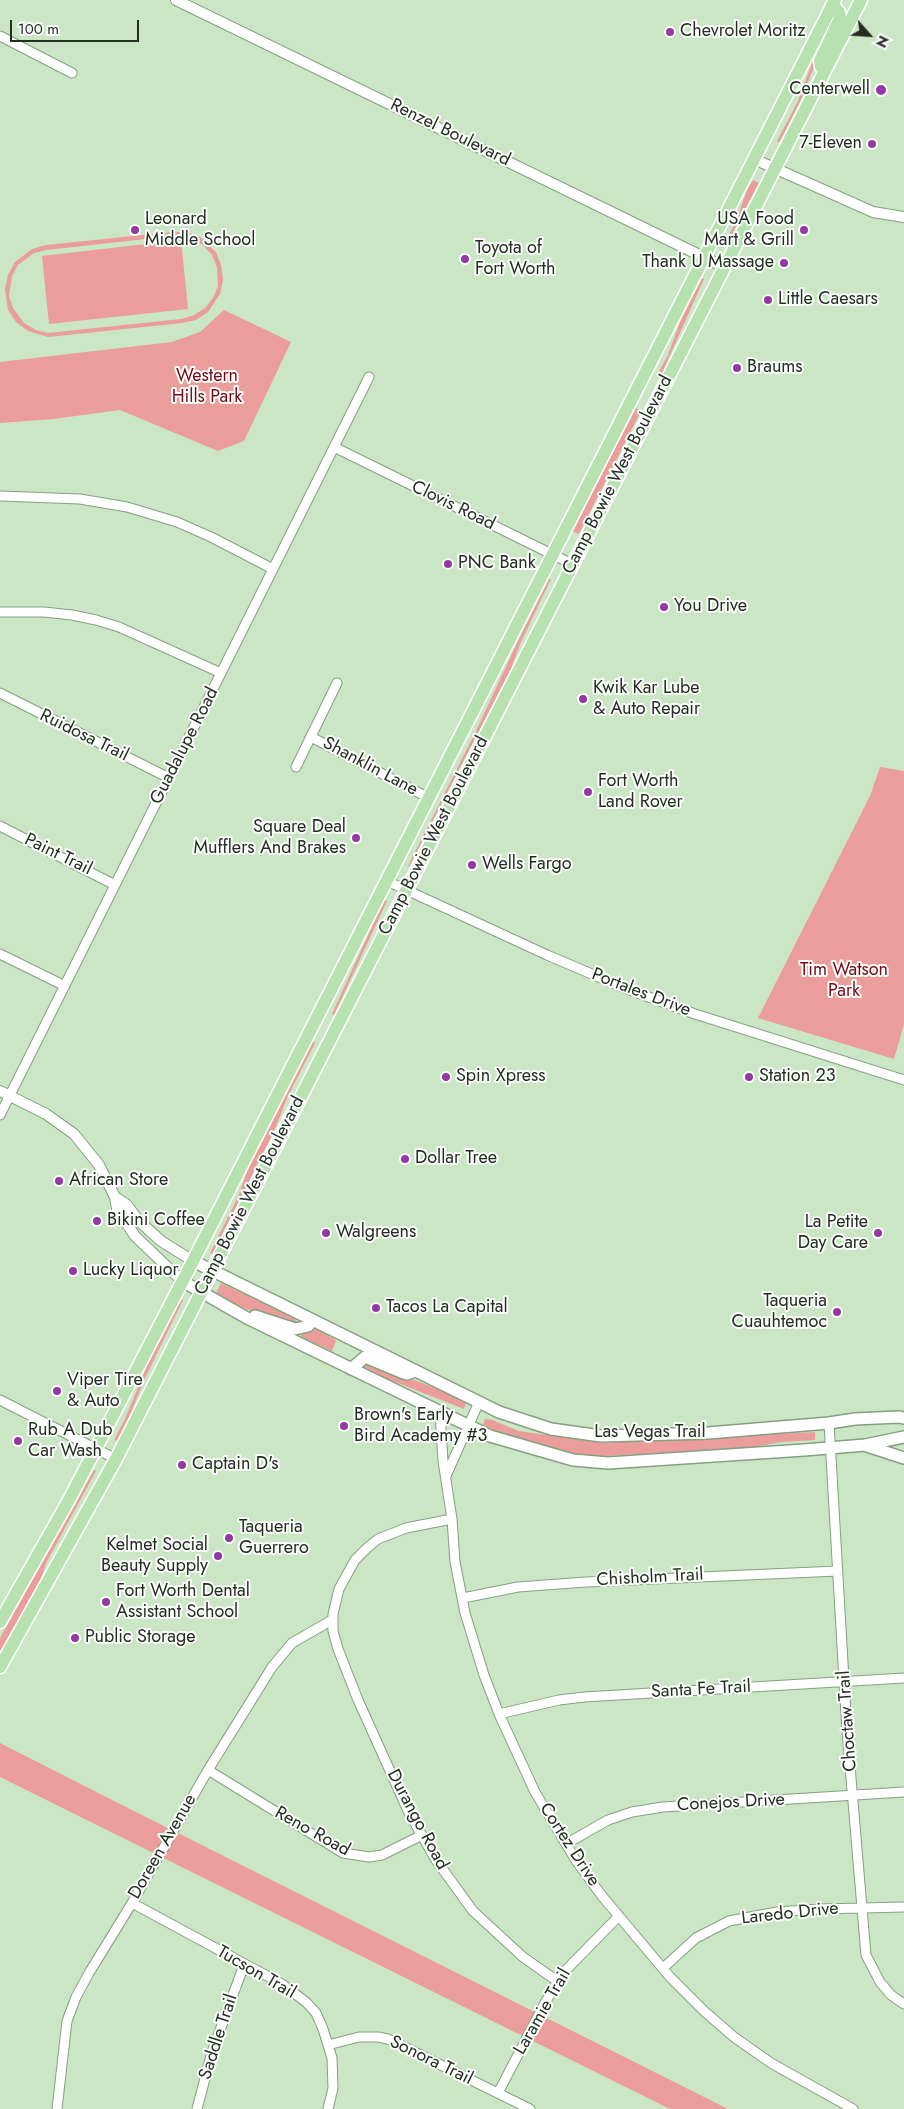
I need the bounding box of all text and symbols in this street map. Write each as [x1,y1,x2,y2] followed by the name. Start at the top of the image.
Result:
[12,10,141,42] scale bar
[844,10,894,60] north arrow
[18,18,59,40] text: 100 m
[680,21,805,43] place label: Chevrolet Moritz
[664,26,676,38] marker: Chevrolet Moritz
[871,32,894,51] text: N
[789,79,870,101] place label: Centerwell
[874,83,888,97] marker: Centerwell
[386,95,514,171] street label: Renzel Boulevard
[799,133,862,155] place label: 7-Eleven
[866,138,878,150] marker: 7-Eleven
[145,209,255,252] place label: Leonard Middle School
[704,209,794,252] place label: USA Food Mart & Grill
[129,224,141,236] marker: Leonard Middle School
[798,224,810,236] marker: USA Food Mart & Grill
[475,238,555,280] place label: Toyota of Fort Worth
[642,252,774,274] place label: Thank U Massage
[459,253,471,265] marker: Toyota of Fort Worth
[778,257,790,269] marker: Thank U Massage
[778,289,878,311] place label: Little Caesars
[762,294,774,306] marker: Little Caesars
[747,357,803,379] place label: Braums
[731,362,743,374] marker: Braums
[172,366,242,408] park label: Western Hills Park
[558,372,678,578] street label: Camp Bowie West Boulevard
[408,477,498,535] street label: Clovis Road
[458,553,536,575] place label: PNC Bank
[442,558,454,570] marker: PNC Bank
[674,596,747,618] place label: You Drive
[658,601,670,613] marker: You Drive
[593,678,700,721] place label: Kwik Kar Lube & Auto Repair
[146,684,224,808] street label: Guadalupe Road
[577,693,589,705] marker: Kwik Kar Lube & Auto Repair
[36,705,132,767] street label: Ruidosa Trail
[319,733,421,801] street label: Shanklin Lane
[374,733,494,939] street label: Camp Bowie West Boulevard
[598,771,683,814] place label: Fort Worth Land Rover
[582,786,594,798] marker: Fort Worth Land Rover
[193,817,346,860] place label: Square Deal Mufflers And Brakes
[21,829,95,881] street label: Paint Trail
[350,832,362,844] marker: Square Deal Mufflers And Brakes
[482,854,572,876] place label: Wells Fargo
[466,859,478,871] marker: Wells Fargo
[800,960,888,1002] park label: Tim Watson Park
[588,964,694,1022] street label: Portales Drive
[456,1066,546,1088] place label: Spin Xpress
[759,1066,836,1088] place label: Station 23
[440,1071,452,1083] marker: Spin Xpress
[743,1071,755,1083] marker: Station 23
[190,1093,310,1299] street label: Camp Bowie West Boulevard
[415,1148,497,1170] place label: Dollar Tree
[399,1153,411,1165] marker: Dollar Tree
[69,1170,168,1192] place label: African Store
[53,1175,65,1187] marker: African Store
[107,1210,205,1232] place label: Bikini Coffee
[798,1212,868,1254] place label: La Petite Day Care
[91,1215,103,1227] marker: Bikini Coffee
[336,1222,416,1244] place label: Walgreens
[320,1227,332,1239] marker: Walgreens
[872,1227,884,1239] marker: La Petite Day Care
[83,1260,179,1282] place label: Lucky Liquor
[67,1265,79,1277] marker: Lucky Liquor
[732,1291,827,1334] place label: Taqueria Cuauhtemoc
[386,1297,508,1319] place label: Tacos La Capital
[370,1302,382,1314] marker: Tacos La Capital
[831,1306,843,1318] marker: Taqueria Cuauhtemoc
[67,1370,143,1412] place label: Viper Tire & Auto
[51,1385,63,1397] marker: Viper Tire & Auto
[354,1405,487,1448] place label: Brown's Early Bird Academy #3
[28,1420,112,1462] place label: Rub A Dub Car Wash
[338,1420,350,1432] marker: Brown's Early Bird Academy #3
[594,1422,706,1444] street label: Las Vegas Trail
[12,1435,24,1447] marker: Rub A Dub Car Wash
[192,1454,279,1476] place label: Captain D's
[176,1459,188,1471] marker: Captain D's
[239,1517,309,1560] place label: Taqueria Guerrero
[223,1532,235,1544] marker: Taqueria Guerrero
[101,1535,208,1578] place label: Kelmet Social Beauty Supply
[212,1550,224,1562] marker: Kelmet Social Beauty Supply
[596,1564,704,1592] street label: Chisholm Trail
[116,1581,250,1624] place label: Fort Worth Dental Assistant School
[100,1596,112,1608] marker: Fort Worth Dental Assistant School
[85,1627,195,1649] place label: Public Storage
[69,1632,81,1644] marker: Public Storage
[834,1670,862,1772] street label: Choctaw Trail
[650,1677,752,1703] street label: Santa Fe Trail
[382,1766,452,1874] street label: Durango Road
[677,1789,785,1817] street label: Conejos Drive
[124,1791,202,1903] street label: Doreen Avenue
[534,1799,604,1891] street label: Cortez Drive
[271,1802,353,1862] street label: Reno Road
[740,1898,840,1930] street label: Laredo Drive
[213,1942,299,2004] street label: Tucson Trail
[510,1965,576,2059] street label: Laramie Trail
[195,1992,243,2082] street label: Saddle Trail
[386,2032,476,2090] street label: Sonora Trail

